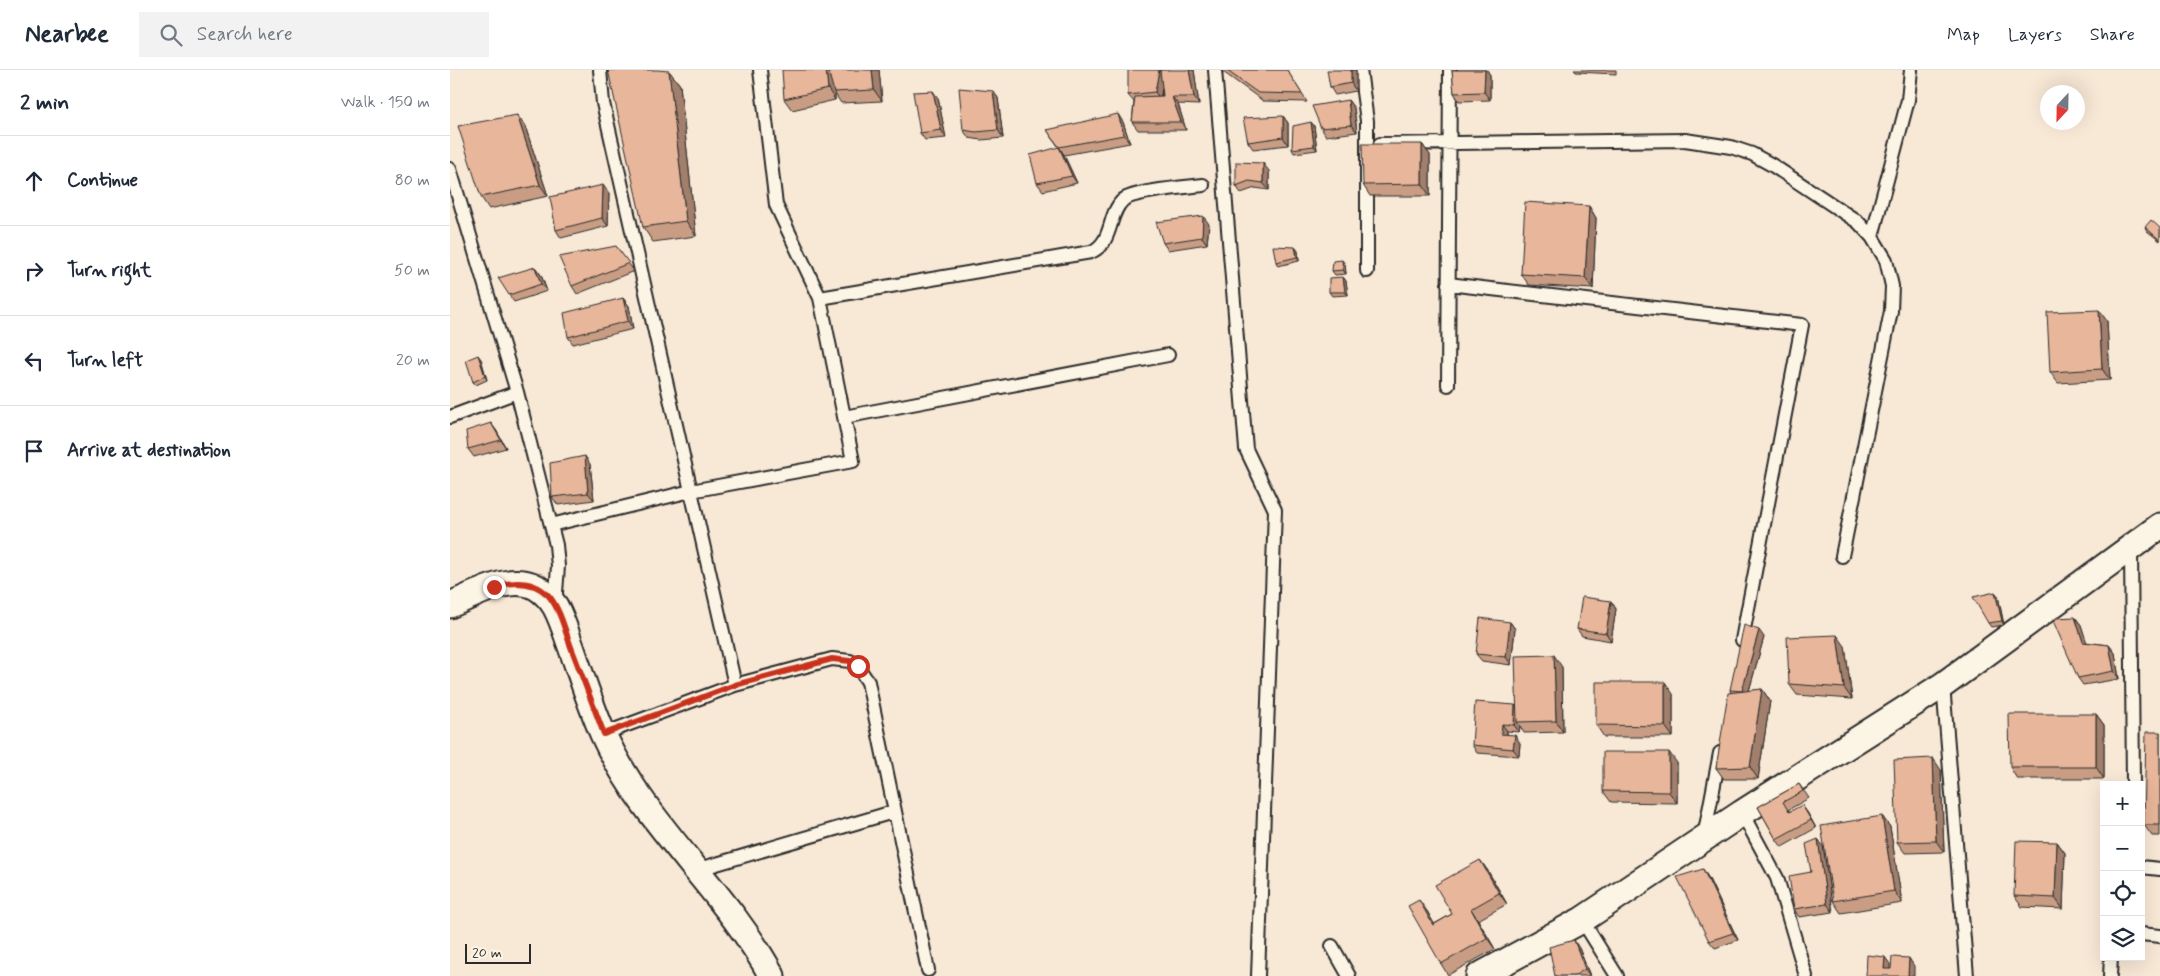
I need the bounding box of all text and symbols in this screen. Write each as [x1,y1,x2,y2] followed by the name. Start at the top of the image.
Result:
[139,12,489,57] search box
[25,19,109,50] text: Nearbee
[157,21,185,49] icon: search
[197,22,293,47] text: Search here
[1947,23,1980,47] text: Map
[2008,23,2062,47] text: Layers
[2090,23,2135,47] text: Share
[2040,85,2085,130] north arrow
[20,89,69,117] text: 2 min
[341,92,430,113] text: Walk · 150 m
[20,167,48,195] icon: ahead
[67,168,138,193] text: Continue
[395,170,430,191] text: 80 m
[20,257,48,285] icon: right
[67,258,151,283] text: Turn right
[394,260,430,281] text: 50 m
[20,347,48,375] icon: left
[67,348,143,373] text: Turn left
[396,350,430,371] text: 20 m
[20,437,48,465] icon: arrive
[67,438,231,463] text: Arrive at destination
[483,576,506,599] route end
[847,655,870,678] route start
[2100,781,2145,961] map controls
[2100,781,2145,826] button: +
[2100,826,2145,871] button: −
[2100,871,2145,916] button: locate
[2100,916,2145,961] button: layers
[465,941,531,964] scale bar
[472,944,502,962] text: 20 m

